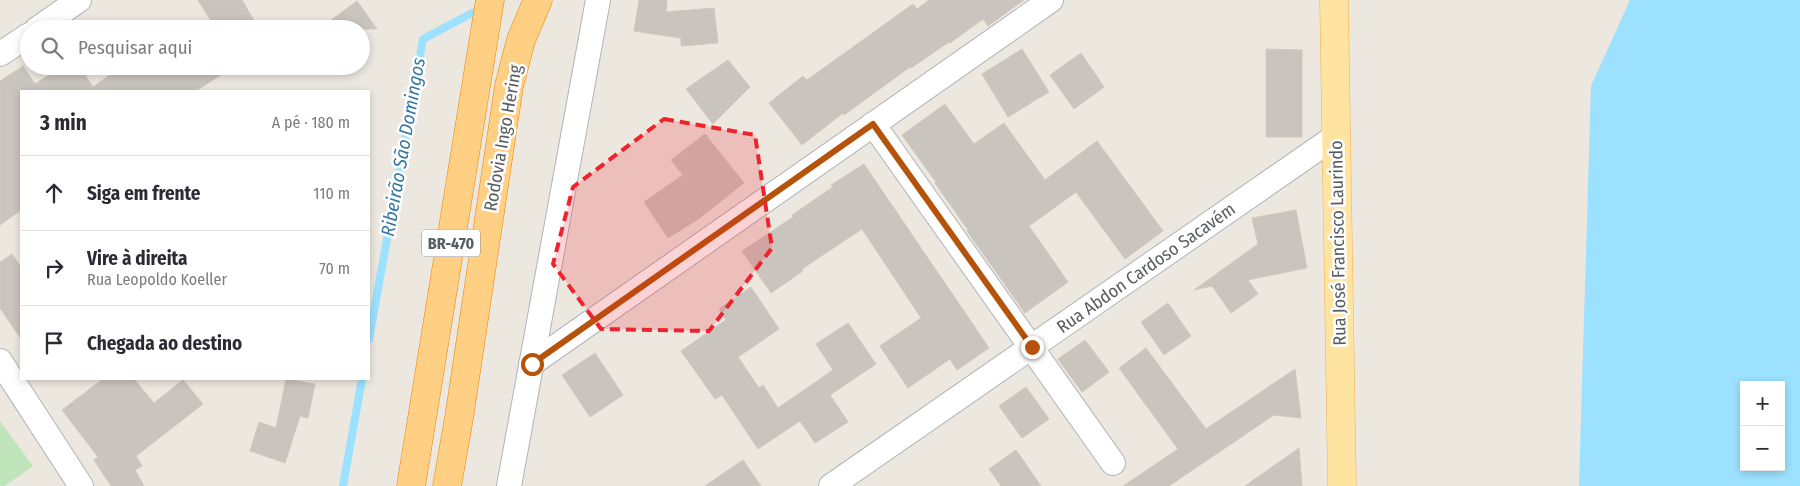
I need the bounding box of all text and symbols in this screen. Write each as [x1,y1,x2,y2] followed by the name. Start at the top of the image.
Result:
[20,20,370,75] search box
[38,34,66,62] icon: search
[78,36,192,59] text: Pesquisar aqui
[376,56,430,238] water label: Ribeirão São Domingos
[479,63,527,213] street label: Rodovia Ingo Hering
[40,110,87,136] text: 3 min
[272,113,350,132] text: A pé · 180 m
[1325,140,1351,346] street label: Rua José Francisco Laurindo
[40,179,68,207] icon: ahead
[87,182,201,205] text: Siga em frente
[313,184,350,203] text: 110 m
[1053,198,1239,338] street label: Rua Abdon Cardoso Sacavém
[422,230,480,256] road number: BR-470
[87,247,188,270] text: Vire à direita
[40,254,68,282] icon: right
[319,259,350,278] text: 70 m
[87,270,227,289] text: Rua Leopoldo Koeller
[40,329,68,357] icon: arrive
[87,332,242,355] text: Chegada ao destino
[1021,336,1044,359] route end
[521,353,544,376] route start
[1740,381,1785,471] map controls
[1740,381,1785,426] button: +
[1740,426,1785,471] button: −

